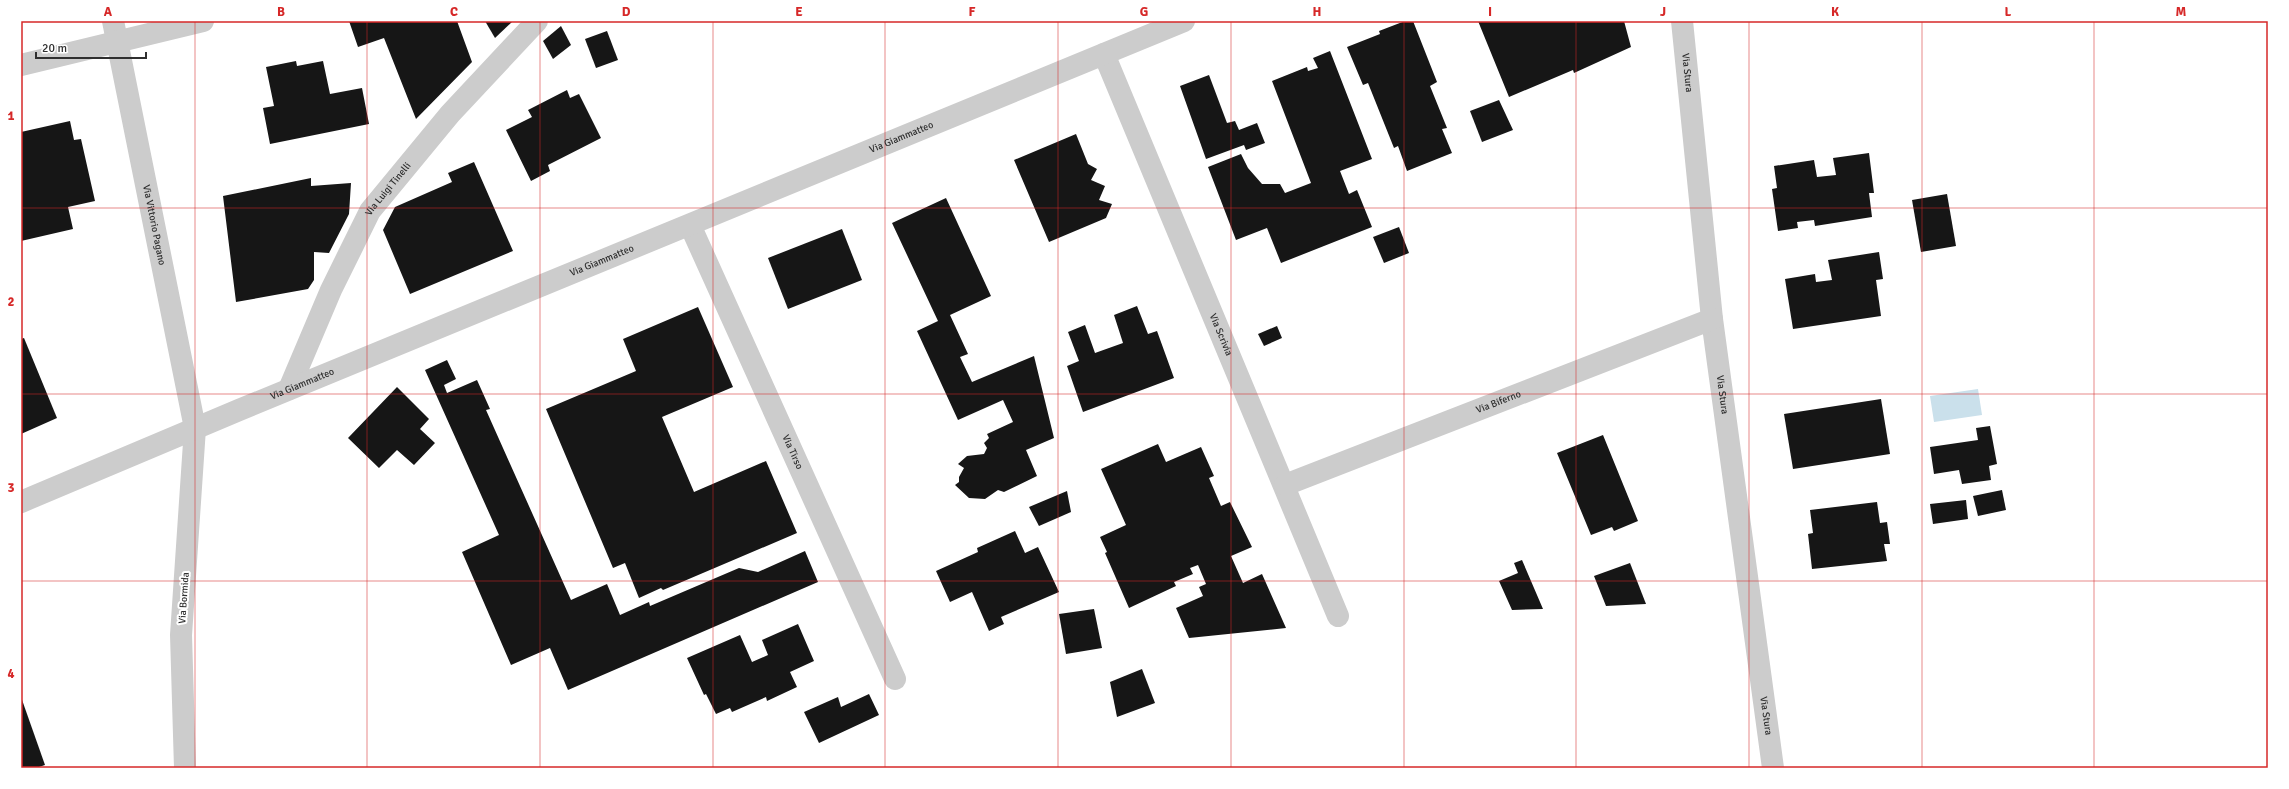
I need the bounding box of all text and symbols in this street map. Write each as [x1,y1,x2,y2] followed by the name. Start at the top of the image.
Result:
[104,4,113,20] text: A
[277,4,285,20] text: B
[450,4,458,20] text: C
[622,4,631,20] text: D
[795,4,803,20] text: E
[969,4,976,20] text: F
[1140,4,1148,20] text: G
[1313,4,1321,20] text: H
[1488,4,1492,20] text: I
[1660,4,1666,20] text: J
[1831,4,1839,20] text: K
[2005,4,2012,20] text: L
[2176,4,2187,20] text: M
[36,34,146,60] scale bar
[42,41,67,56] text: 20 m
[1679,53,1695,93] street label: Via Stura
[7,108,15,124] text: 1
[868,119,935,156] street label: Via Giammatteo
[363,160,414,218] street label: Via Luigi Tinelli
[140,184,168,266] street label: Via Vittorio Pagano
[568,242,636,279] street label: Via Giammatteo
[7,294,15,310] text: 2
[1207,312,1235,358] street label: Via Scrivia
[268,365,336,402] street label: Via Giammatteo
[1714,375,1731,415] street label: Via Stura
[1474,388,1523,416] street label: Via Biferno
[779,433,805,471] street label: Via Tirso
[7,480,15,496] text: 3
[176,572,192,624] street label: Via Bormida
[7,666,15,682] text: 4
[1757,696,1774,736] street label: Via Stura

